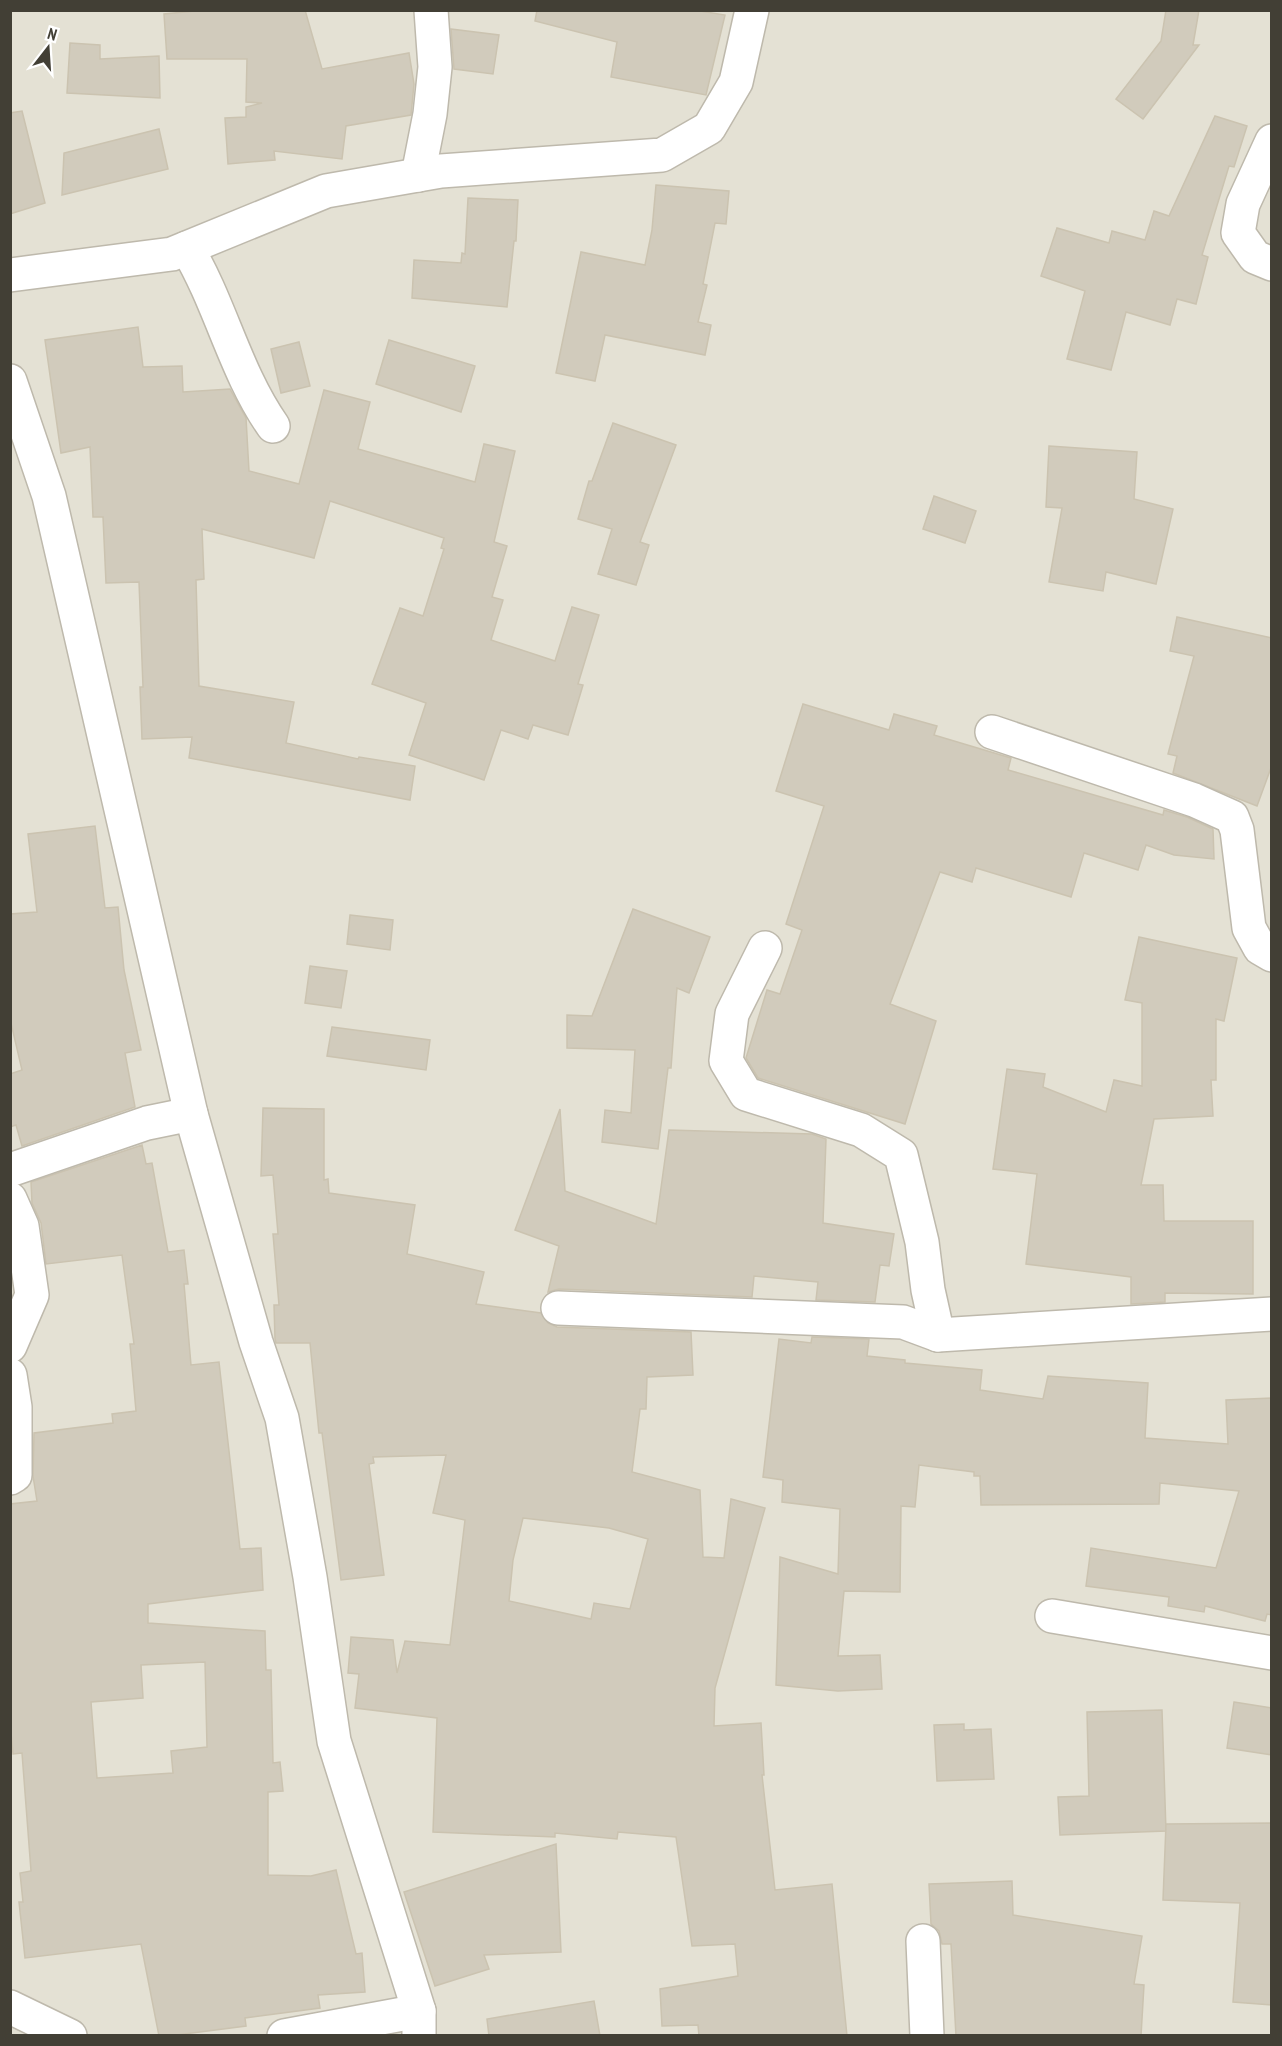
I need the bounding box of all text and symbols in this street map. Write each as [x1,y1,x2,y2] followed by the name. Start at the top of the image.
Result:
[18,18,78,78] north arrow
[45,23,59,44] text: N

